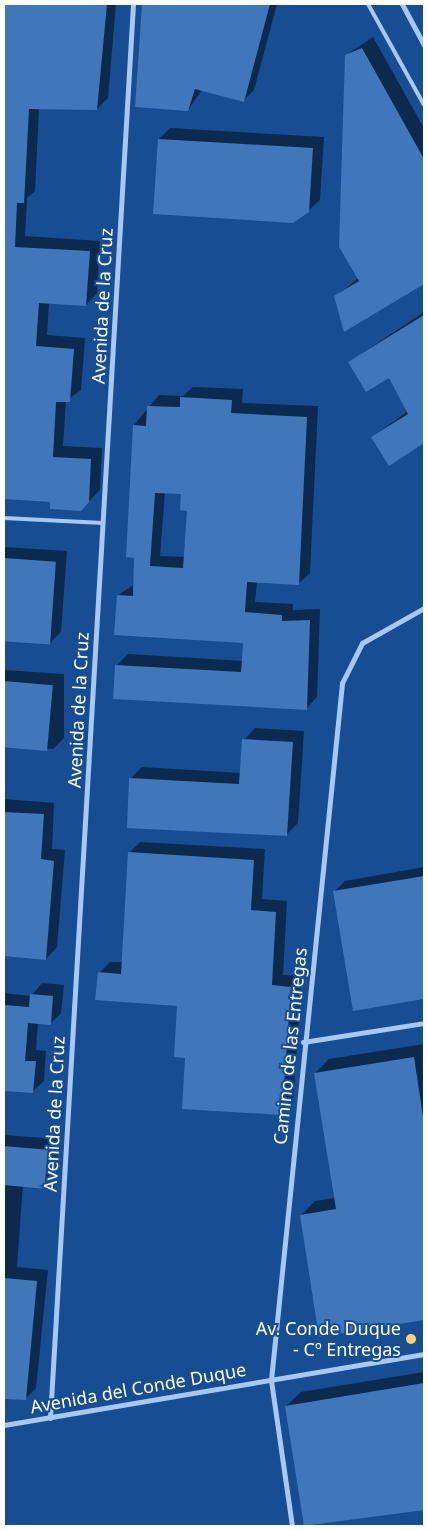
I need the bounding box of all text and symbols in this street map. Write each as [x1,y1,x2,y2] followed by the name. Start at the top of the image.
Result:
[87,227,117,385] street label: Avenida de la Cruz
[63,631,93,789] street label: Avenida de la Cruz
[269,946,311,1146] street label: Camino de las Entregas
[39,1035,69,1193] street label: Avenida de la Cruz
[256,1318,401,1360] place label: Av. Conde Duque - Cº Entregas
[405,1333,417,1345] marker: Av. Conde Duque - Cº Entregas
[28,1358,248,1418] street label: Avenida del Conde Duque

